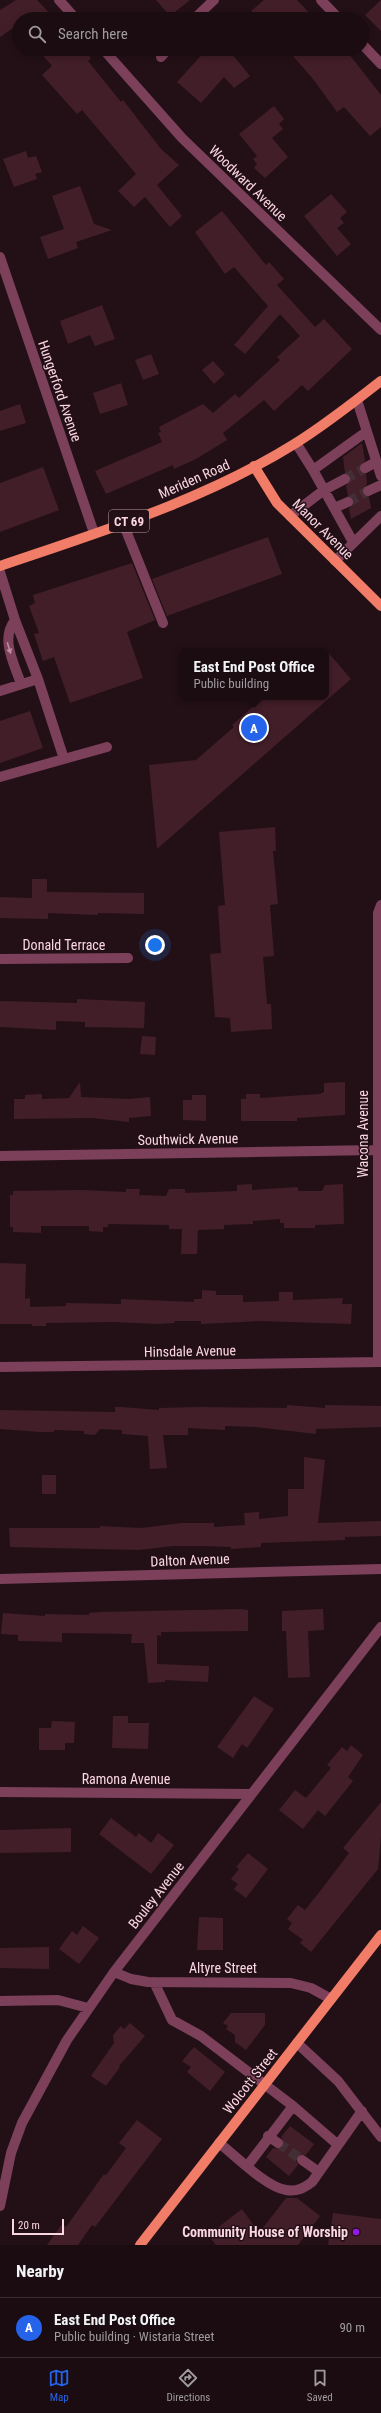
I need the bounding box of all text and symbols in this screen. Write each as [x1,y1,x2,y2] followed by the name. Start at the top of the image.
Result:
[12,12,369,56] search box
[26,23,48,45] icon: search
[58,25,128,43] text: Search here
[206,142,291,224] street label: Woodward Avenue
[35,338,85,444] street label: Hungerford Avenue
[156,456,232,502] street label: Meriden Road
[289,495,357,563] street label: Manor Avenue
[109,510,149,532] road number: CT 69
[6,642,12,654] one-way arrow
[179,648,329,700] popup
[193,658,315,676] text: East End Post Office
[193,676,269,691] text: Public building
[241,713,267,743] pin: A
[145,935,165,955] your location
[23,937,106,953] street label: Donald Terrace
[355,1090,371,1178] street label: Wacona Avenue
[138,1130,239,1148] street label: Southwick Avenue
[144,1342,237,1360] street label: Hinsdale Avenue
[150,1551,230,1569] street label: Dalton Avenue
[82,1771,171,1787] street label: Ramona Avenue
[125,1858,187,1932] street label: Bouley Avenue
[189,1960,257,1976] street label: Altyre Street
[220,2045,280,2117] street label: Wolcott Street
[12,2217,64,2236] scale bar
[18,2219,40,2232] text: 20 m
[182,2224,348,2240] place label: Community House of Worship
[351,2227,361,2237] marker: Community House of Worship
[16,2261,64,2281] text: Nearby
[54,2311,175,2329] text: East End Post Office
[25,2320,33,2335] text: A
[339,2320,365,2335] text: 90 m
[54,2329,214,2344] text: Public building · Wistaria Street
[48,2367,70,2404] tab: Map
[166,2367,210,2404] tab: Directions
[307,2367,333,2404] tab: Saved

